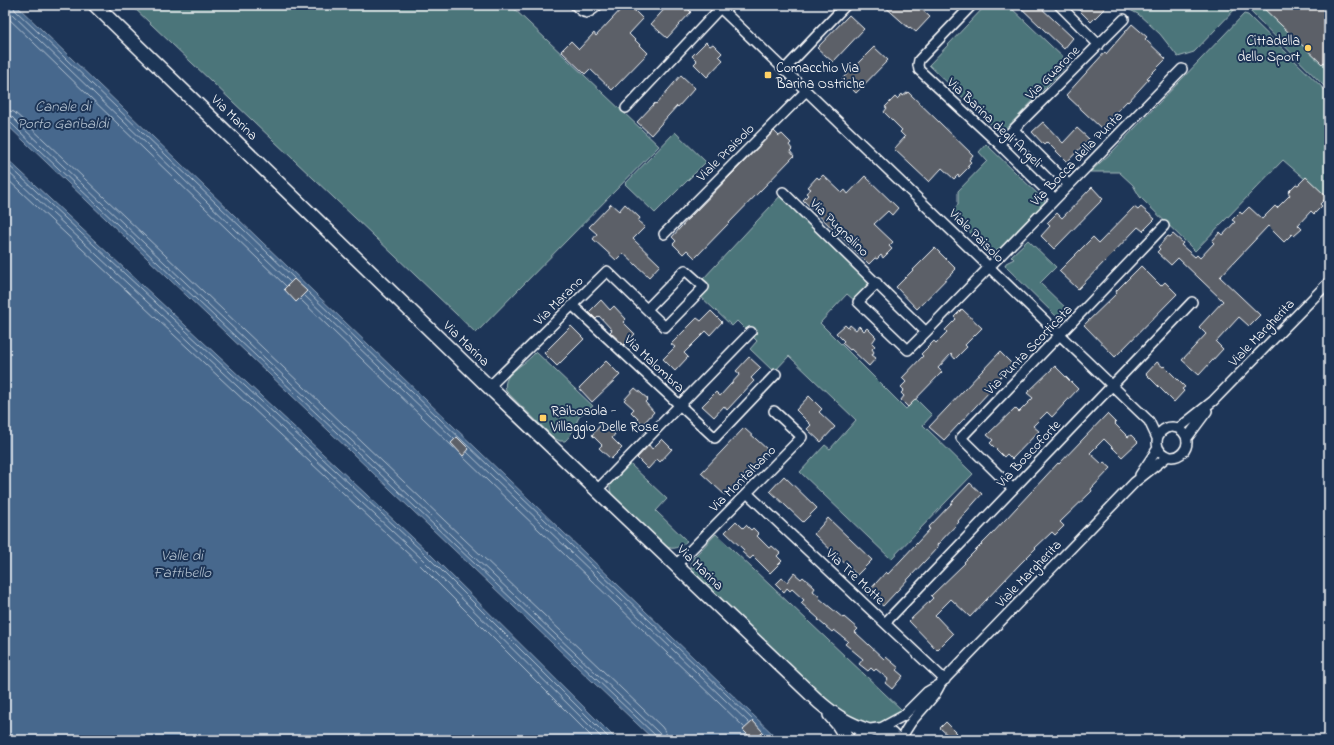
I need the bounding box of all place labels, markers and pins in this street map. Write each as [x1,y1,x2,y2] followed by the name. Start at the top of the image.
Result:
[1237,31,1300,68] place label: Cittadella dello Sport
[1303,43,1313,53] marker: Cittadella dello Sport
[775,58,866,95] place label: Comacchio Via Barina Ostriche
[763,70,773,80] marker: Comacchio Via Barina Ostriche
[550,401,659,439] place label: Raibosola - Villaggio Delle Rose
[538,413,548,423] marker: Raibosola - Villaggio Delle Rose

